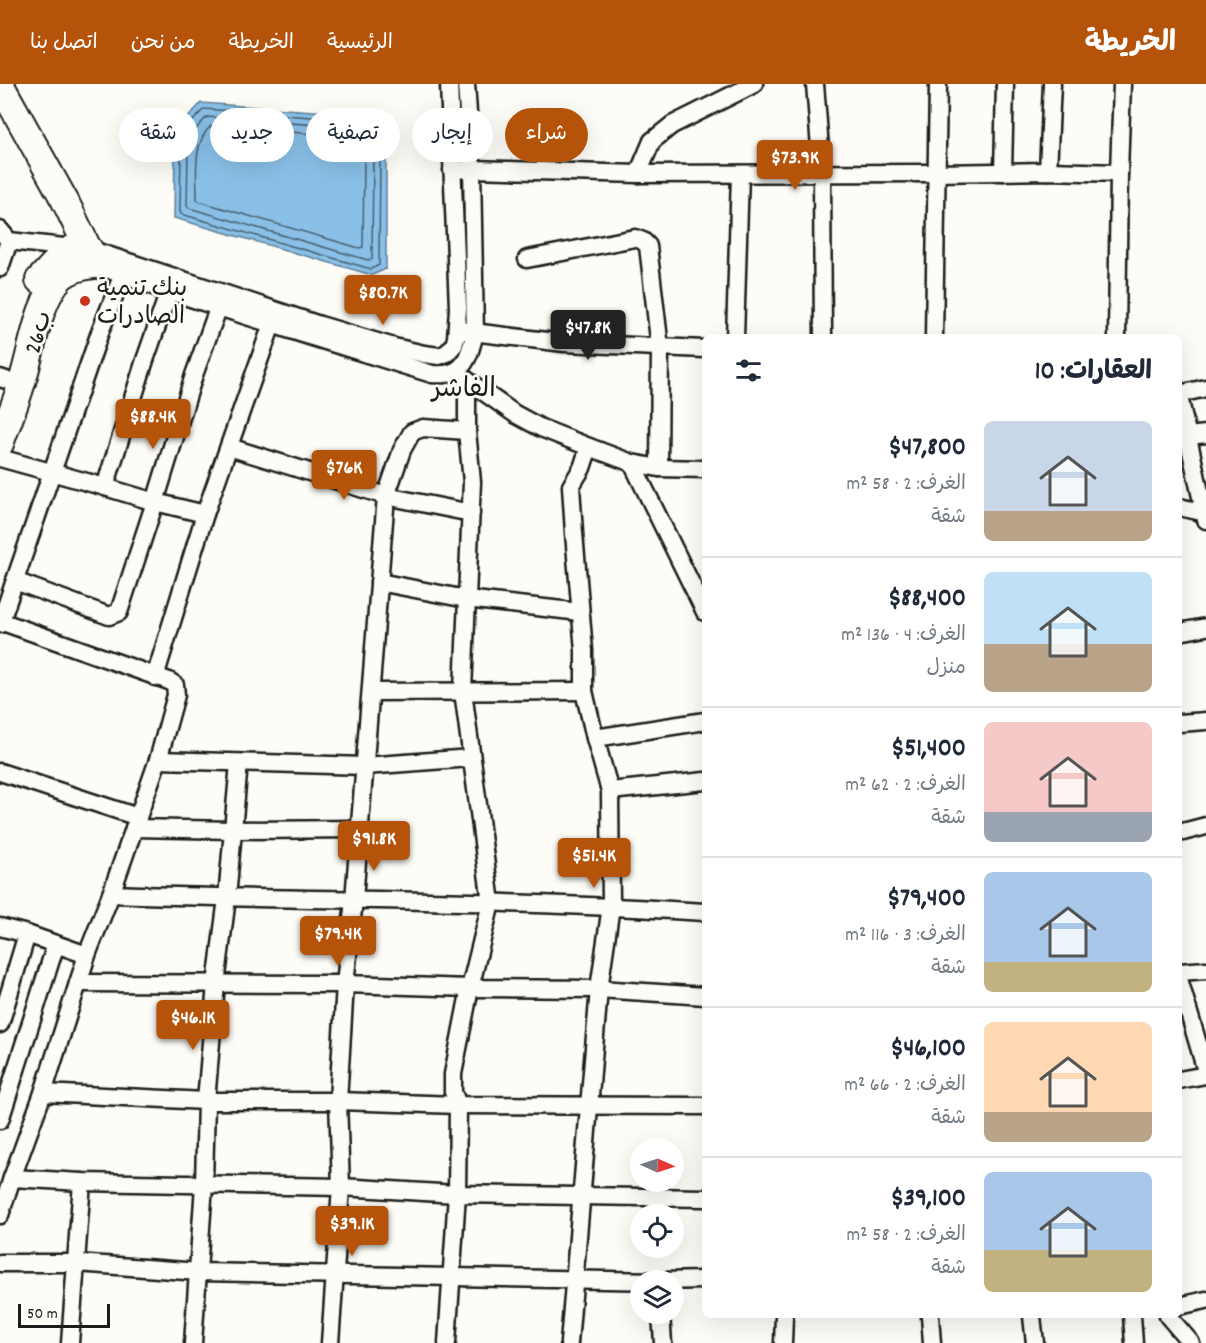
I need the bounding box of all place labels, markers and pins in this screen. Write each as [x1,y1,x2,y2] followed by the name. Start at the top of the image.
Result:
[746,140,844,191] pin: $73.9K
[97,273,187,335] place label: بنك تنمية الصادرات
[334,275,432,326] pin: $80.7K
[78,294,92,308] marker: بنك تنمية الصادرات
[539,310,637,361] pin: $47.8K
[104,399,202,450] pin: $88.4K
[308,450,380,501] pin: $76K
[325,821,423,872] pin: $91.8K
[545,838,643,889] pin: $51.4K
[289,916,387,967] pin: $79.4K
[144,1000,242,1051] pin: $46.1K
[303,1206,401,1257] pin: $39.1K

